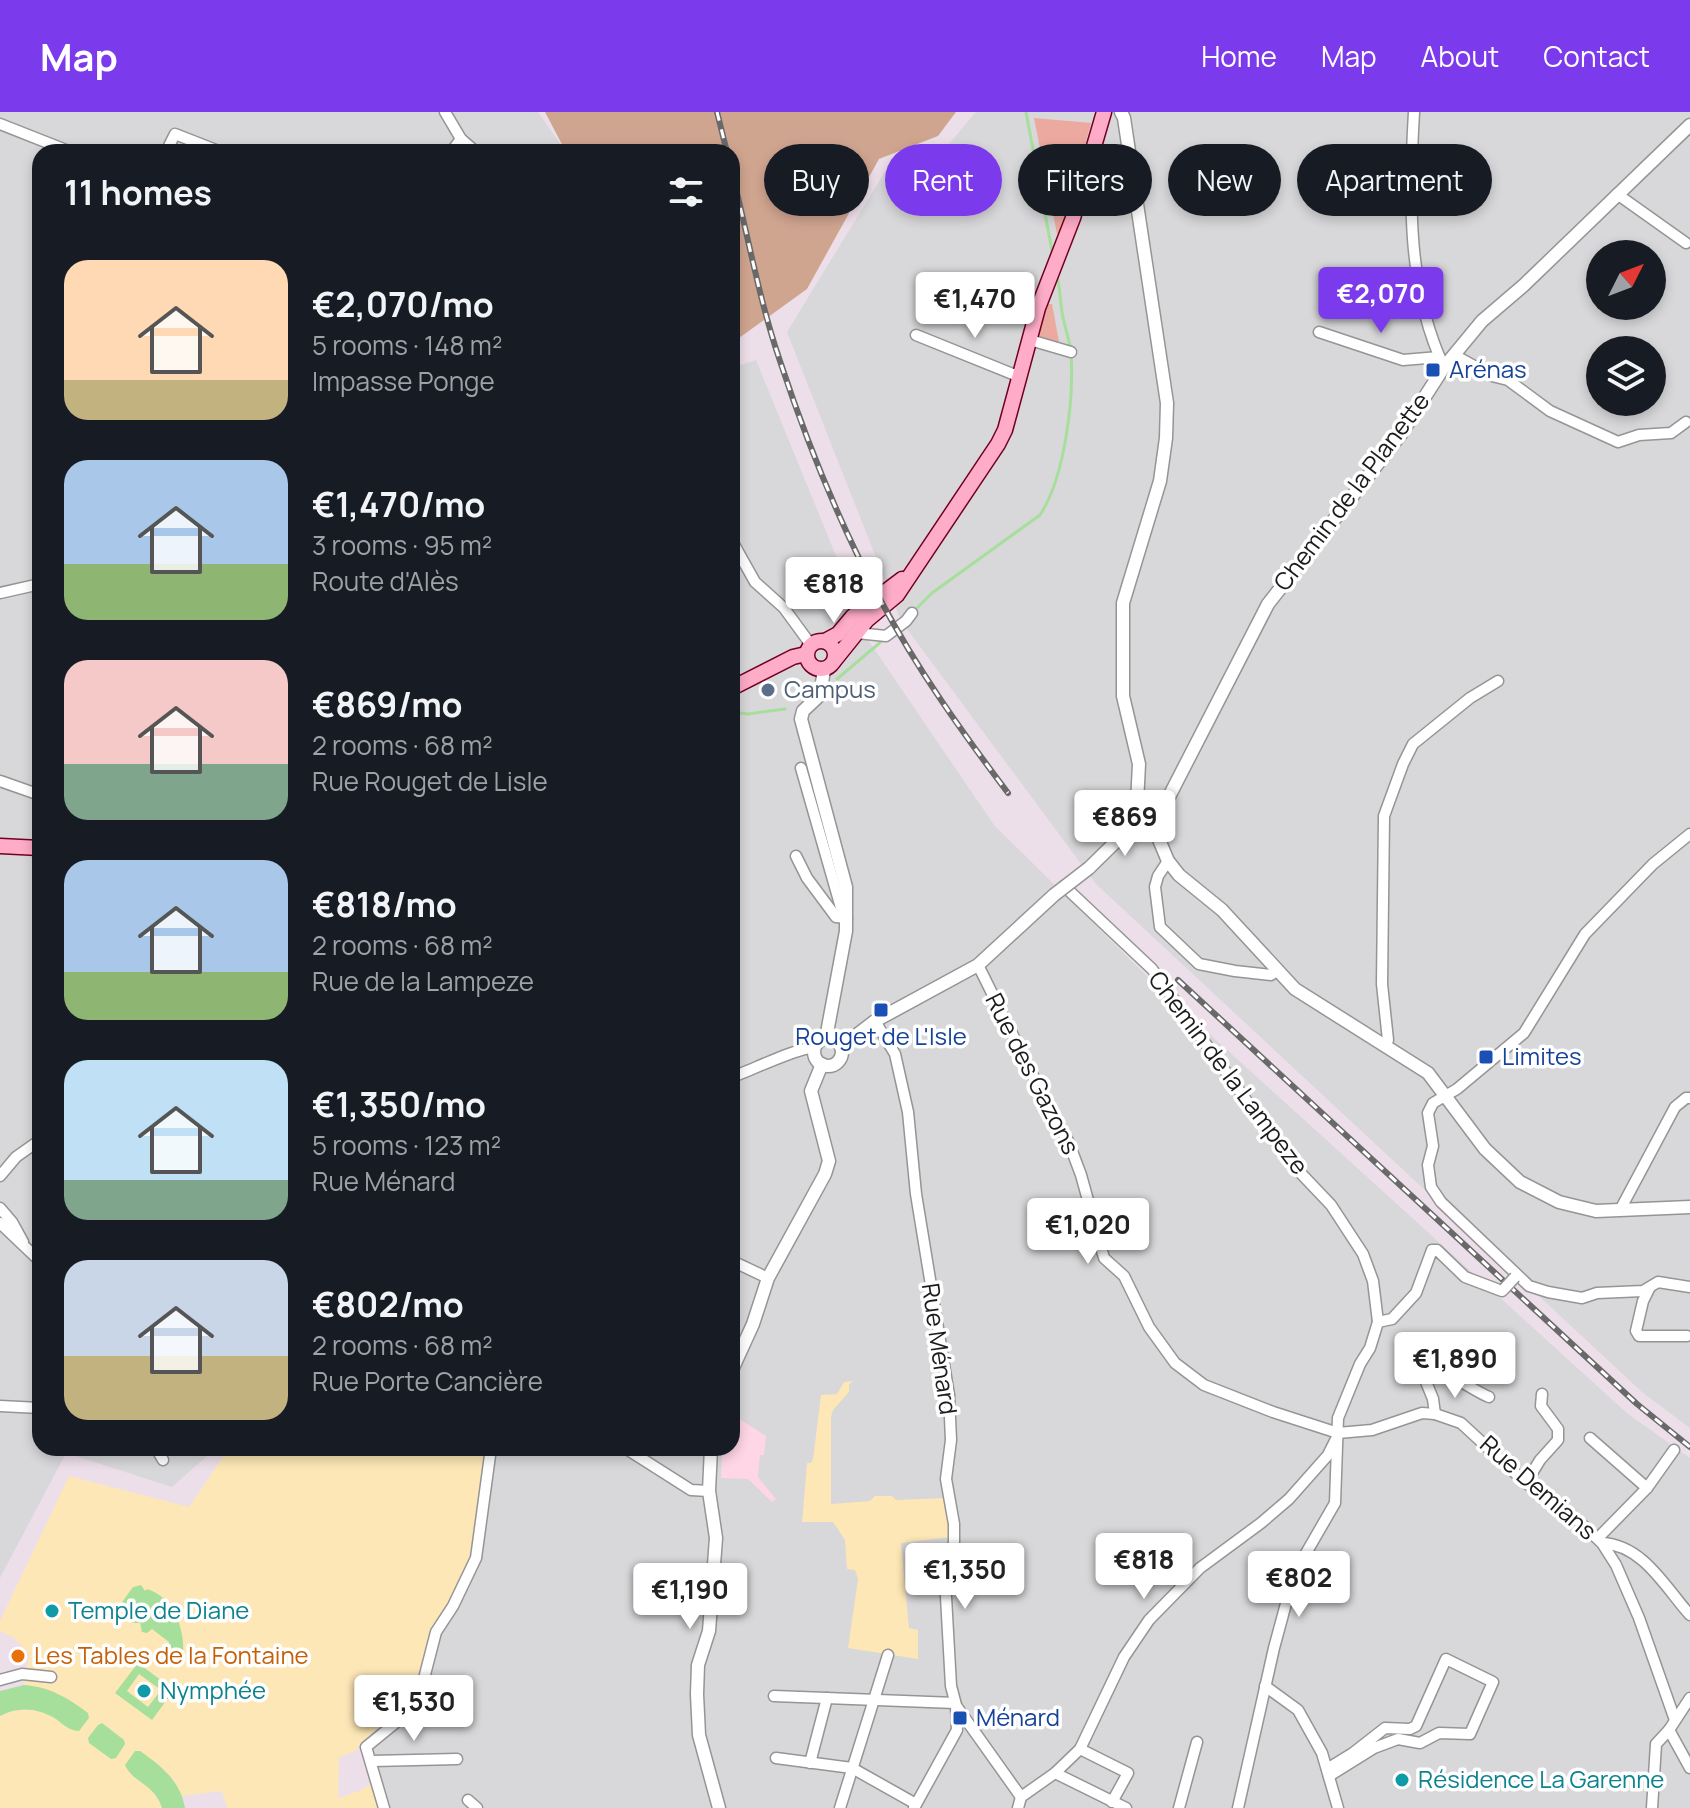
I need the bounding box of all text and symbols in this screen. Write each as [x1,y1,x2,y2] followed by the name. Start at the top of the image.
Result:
[40,30,118,82] text: Map
[1201,37,1277,75] text: Home
[1321,37,1377,75] text: Map
[1421,37,1499,75] text: About
[1543,37,1650,75] text: Contact
[764,144,869,216] chip: Buy
[885,144,1002,216] chip: Rent
[1018,144,1152,216] chip: Filters
[1168,144,1281,216] chip: New
[1297,144,1492,216] chip: Apartment
[64,169,212,215] text: 11 homes
[664,170,708,214] icon: filters
[1586,240,1666,320] north arrow
[1586,240,1666,416] map controls
[1316,267,1446,335] pin: €2,070
[910,272,1040,340] pin: €1,470
[1336,275,1426,311] text: €2,070
[934,280,1016,316] text: €1,470
[312,281,494,327] text: €2,070/mo
[128,292,224,388] icon: home
[312,327,502,363] text: 5 rooms · 148 m²
[1586,336,1666,416] button: layers
[1449,352,1527,385] place label: Arénas
[1424,361,1442,379] marker: Arénas
[312,363,495,399] text: Impasse Ponge
[1265,385,1436,597] street label: Chemin de la Planette
[312,481,485,527] text: €1,470/mo
[128,492,224,588] icon: home
[312,527,492,563] text: 3 rooms · 95 m²
[787,557,881,625] pin: €818
[312,563,459,599] text: Route d'Alès
[804,565,864,601] text: €818
[784,672,876,705] place label: Campus
[312,681,462,727] text: €869/mo
[759,681,777,699] marker: Campus
[128,692,224,788] icon: home
[312,727,493,763] text: 2 rooms · 68 m²
[312,763,548,799] text: Rue Rouget de Lisle
[1078,790,1172,858] pin: €869
[1092,798,1158,834] text: €869
[312,881,457,927] text: €818/mo
[128,892,224,988] icon: home
[312,927,493,963] text: 2 rooms · 68 m²
[312,963,534,999] text: Rue de la Lampeze
[1142,964,1317,1181] street label: Chemin de la Lampeze
[978,987,1088,1160] street label: Rue des Gazons
[872,1001,890,1019] marker: Rouget de L'Isle
[795,1019,967,1052] place label: Rouget de L'Isle
[1502,1039,1582,1072] place label: Limites
[1477,1048,1495,1066] marker: Limites
[312,1081,486,1127] text: €1,350/mo
[128,1092,224,1188] icon: home
[312,1127,501,1163] text: 5 rooms · 123 m²
[312,1163,455,1199] text: Rue Ménard
[1023,1198,1153,1266] pin: €1,020
[1045,1206,1131,1242] text: €1,020
[312,1281,464,1327] text: €802/mo
[915,1281,966,1417] street label: Rue Ménard
[128,1292,224,1388] icon: home
[312,1327,493,1363] text: 2 rooms · 68 m²
[1390,1332,1520,1400] pin: €1,890
[1412,1340,1498,1376] text: €1,890
[312,1363,543,1399] text: Rue Porte Cancière
[1474,1427,1604,1547] street label: Rue Demians
[1097,1533,1191,1601] pin: €818
[1114,1541,1174,1577] text: €818
[900,1543,1030,1611] pin: €1,350
[923,1551,1007,1587] text: €1,350
[1252,1551,1346,1619] pin: €802
[1266,1559,1332,1595] text: €802
[625,1563,755,1631] pin: €1,190
[651,1571,729,1607] text: €1,190
[68,1593,249,1626] place label: Temple de Diane
[43,1602,61,1620] marker: Temple de Diane
[34,1638,309,1671] place label: Les Tables de la Fontaine
[9,1647,27,1665] marker: Les Tables de la Fontaine
[160,1673,266,1706] place label: Nymphée
[349,1675,479,1743] pin: €1,530
[135,1682,153,1700] marker: Nymphée
[372,1683,456,1719] text: €1,530
[976,1700,1060,1733] place label: Ménard
[951,1709,969,1727] marker: Ménard
[1418,1762,1664,1795] place label: Résidence La Garenne
[1393,1771,1411,1789] marker: Résidence La Garenne

